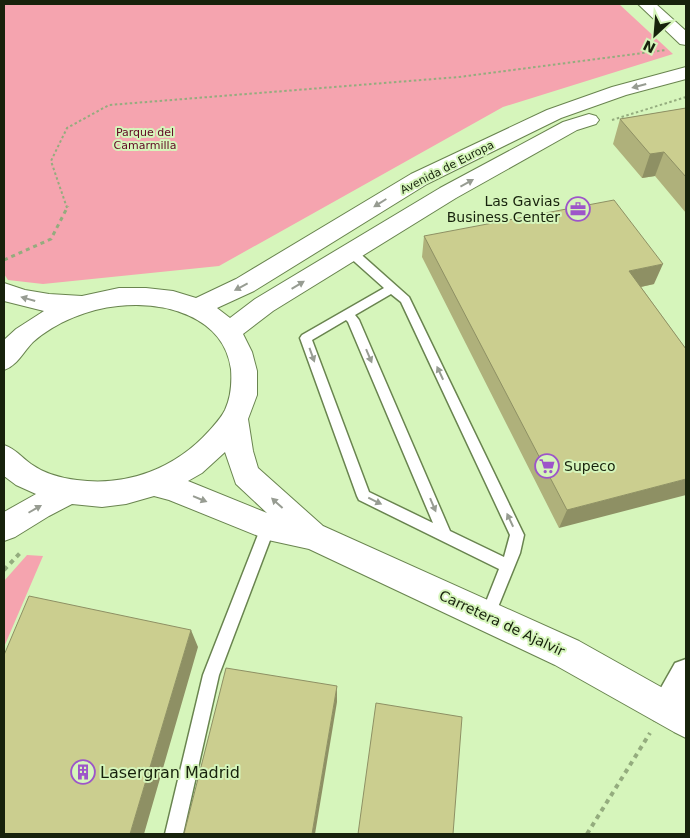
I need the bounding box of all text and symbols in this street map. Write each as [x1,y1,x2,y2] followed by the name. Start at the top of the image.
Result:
[630,10,680,60] north arrow
[641,37,658,56] text: N
[632,82,647,90] one-way arrow
[114,126,176,152] park label: Parque del Camarmilla
[398,138,496,197] street label: Avenida de Europa
[459,179,474,187] one-way arrow
[447,193,560,225] place label: Las Gavias Business Center
[565,196,591,222] office icon: Las Gavias Business Center
[374,198,387,207] one-way arrow
[291,280,304,289] one-way arrow
[234,283,249,291] one-way arrow
[20,295,35,303] one-way arrow
[308,348,316,363] one-way arrow
[365,349,373,363] one-way arrow
[435,366,444,381] one-way arrow
[534,453,560,479] supermarket icon: Supeco
[564,458,616,474] place label: Supeco
[193,495,208,503] one-way arrow
[272,497,284,509] one-way arrow
[368,497,383,505] one-way arrow
[429,498,437,513] one-way arrow
[29,504,42,513] one-way arrow
[505,513,513,527] one-way arrow
[437,587,568,659] street label: Carretera de Ajalvir
[70,759,96,785] building icon: Lasergran Madrid
[100,763,240,782] place label: Lasergran Madrid

